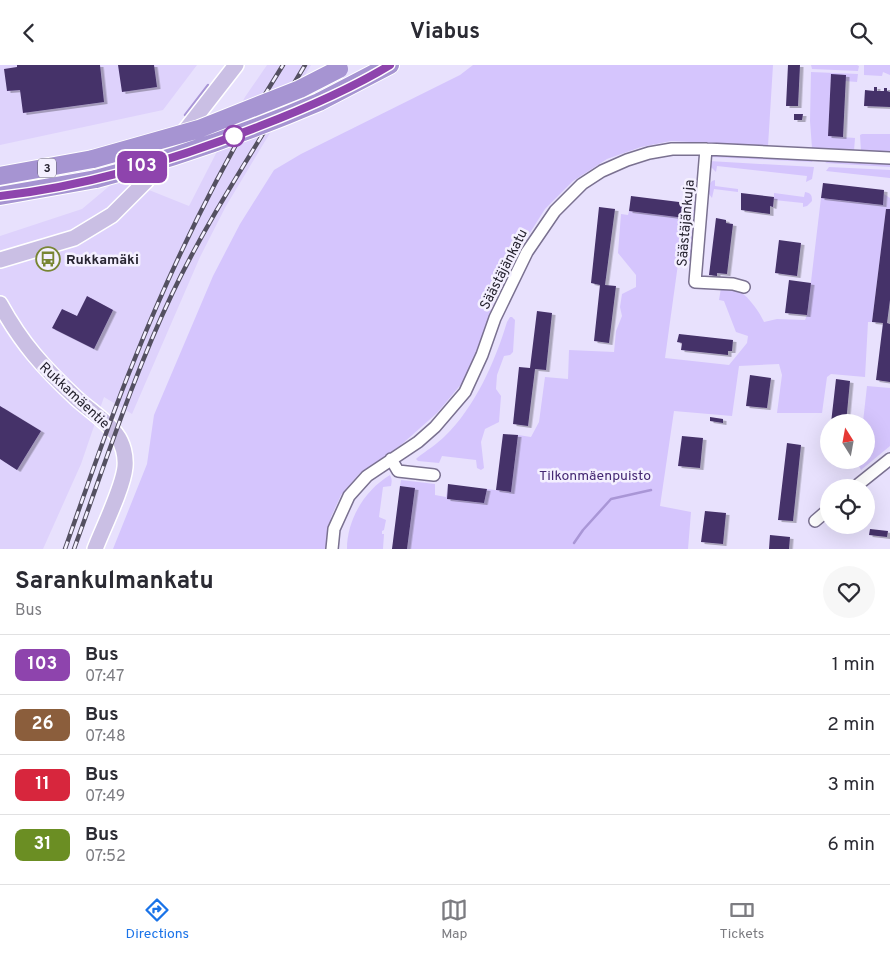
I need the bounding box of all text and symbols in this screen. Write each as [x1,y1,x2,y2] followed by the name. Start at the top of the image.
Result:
[15,19,43,47] icon: back
[410,19,480,46] text: Viabus
[847,19,875,47] icon: search
[223,125,245,147] unlabelled marker
[113,151,171,183] line badge: 103
[127,155,157,178] text: 103
[38,159,56,177] road number: 3
[674,179,699,267] street label: Säästäjänkuja
[477,227,532,313] street label: Säästäjänkatu
[35,246,61,272] bus stop icon: Rukkamäki
[66,252,139,269] place label: Rukkamäki
[35,359,113,433] street label: Rukkamäentie
[820,414,875,469] north arrow
[820,414,875,534] map controls
[539,468,651,485] park label: Tilkonmäenpuisto
[820,479,875,534] button: locate
[823,566,875,618] button: heart
[15,567,214,597] text: Sarankulmankatu
[15,601,42,621] text: Bus
[85,643,119,667] text: Bus
[28,653,57,676] text: 103
[832,653,875,677] text: 1 min
[85,667,124,687] text: 07:47
[85,703,119,727] text: Bus
[31,713,54,736] text: 26
[827,713,875,737] text: 2 min
[85,727,126,747] text: 07:48
[85,763,119,787] text: Bus
[35,773,50,796] text: 11
[827,773,875,797] text: 3 min
[85,787,125,807] text: 07:49
[85,823,119,847] text: Bus
[34,833,51,856] text: 31
[828,833,875,857] text: 6 min
[85,847,126,867] text: 07:52
[126,896,189,943] tab: Directions
[440,896,468,943] tab: Map
[720,896,764,943] tab: Tickets

